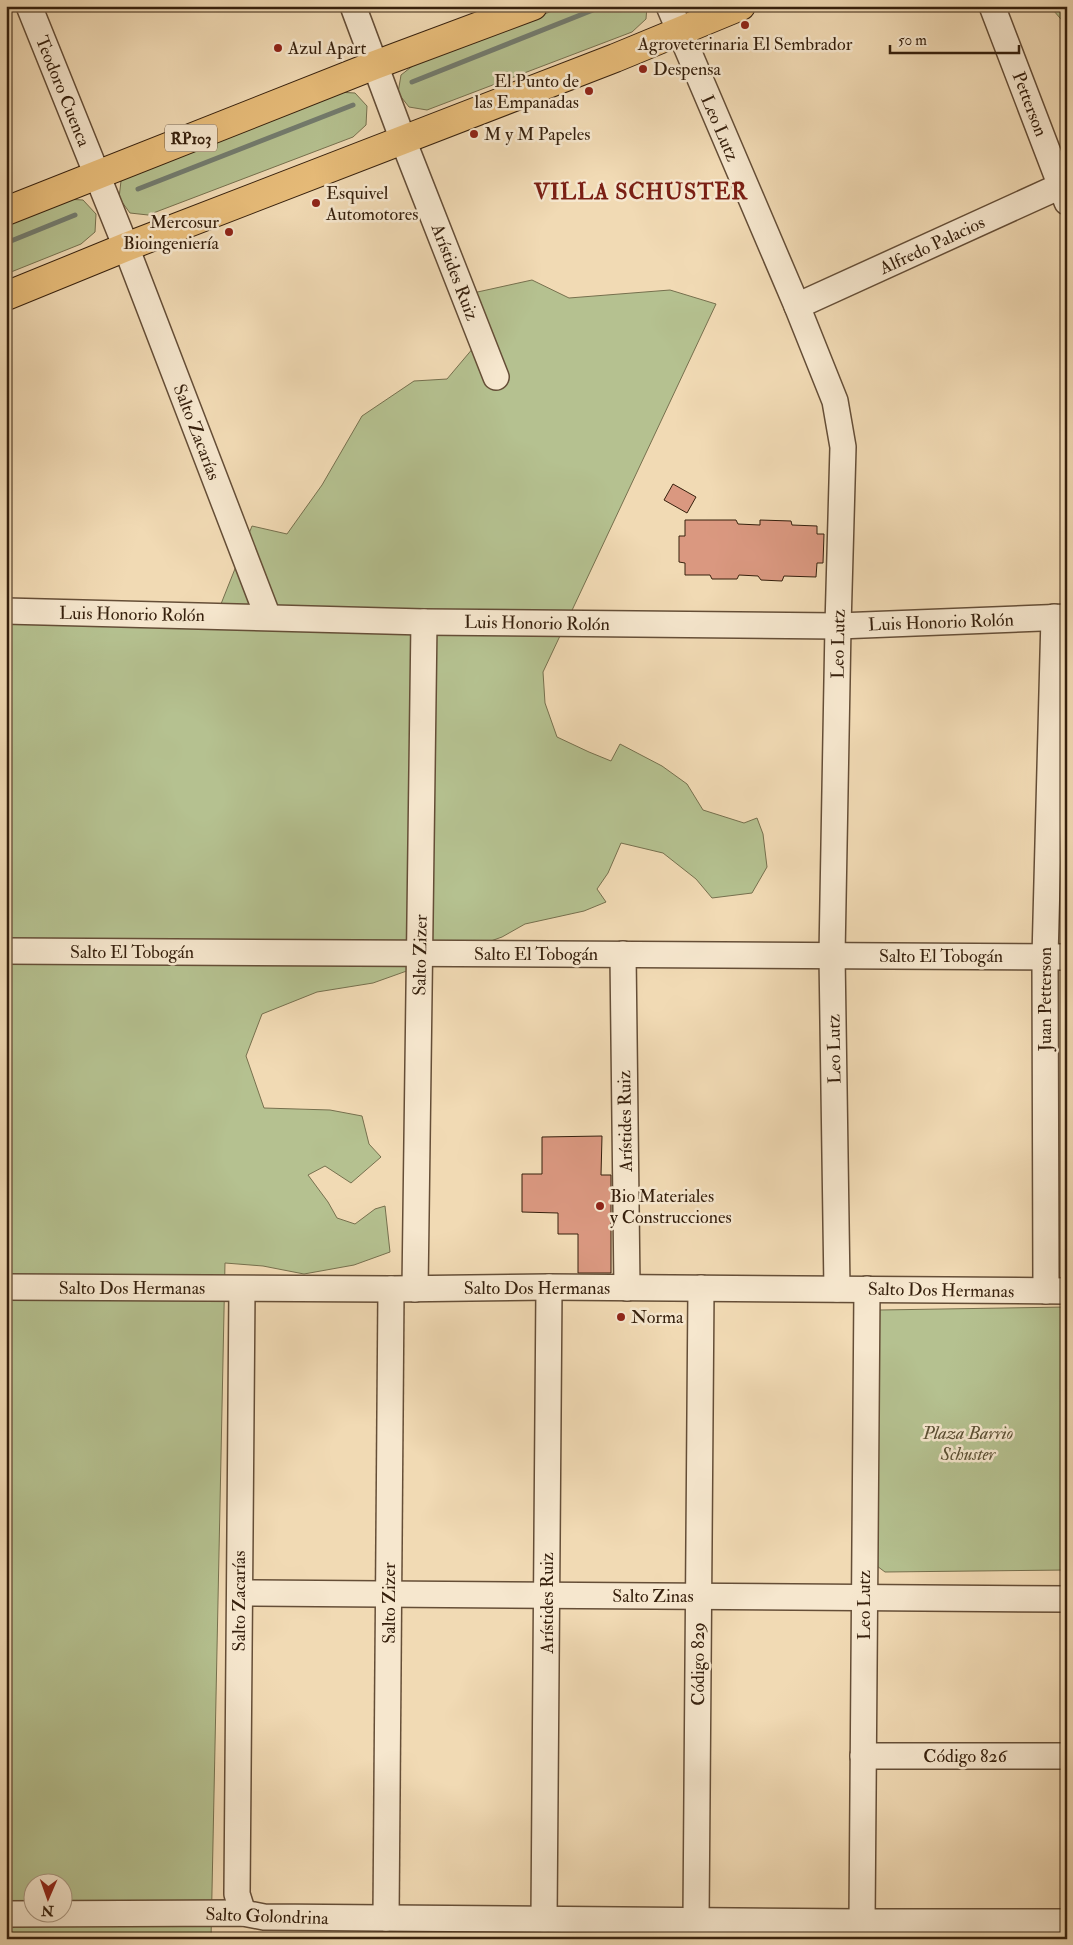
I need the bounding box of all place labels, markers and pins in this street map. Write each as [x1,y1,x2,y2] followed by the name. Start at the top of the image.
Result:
[739,19,751,31] marker: Agroveterinaria El Sembrador
[637,33,853,56] place label: Agroveterinaria El Sembrador
[287,37,367,60] place label: Azul Apart
[272,42,284,54] marker: Azul Apart
[653,58,721,81] place label: Despensa
[637,63,649,75] marker: Despensa
[475,70,579,114] place label: El Punto de las Empanadas
[583,85,595,97] marker: El Punto de las Empanadas
[484,123,590,146] place label: M y M Papeles
[468,128,480,140] marker: M y M Papeles
[325,182,418,226] place label: Esquivel Automotores
[310,197,322,209] marker: Esquivel Automotores
[123,211,220,255] place label: Mercosur Bioingeniería
[223,226,235,238] marker: Mercosur Bioingeniería
[610,1185,732,1229] place label: Bio Materiales y Construcciones
[594,1200,606,1212] marker: Bio Materiales y Construcciones
[631,1306,684,1329] place label: Norma
[615,1311,627,1323] marker: Norma

